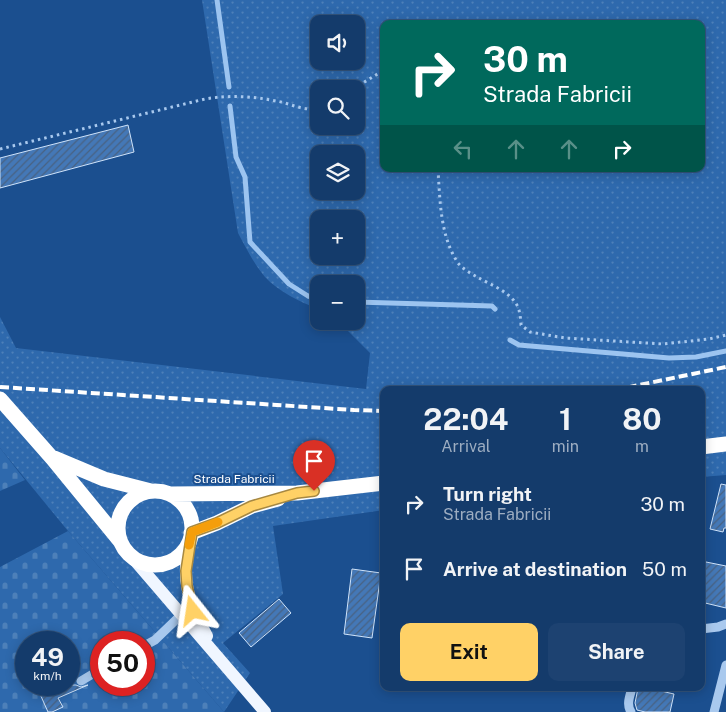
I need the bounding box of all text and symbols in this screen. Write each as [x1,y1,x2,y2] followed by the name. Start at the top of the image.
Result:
[310,15,365,330] map controls
[310,15,365,70] button: sound
[483,39,568,80] text: 30 m
[400,40,465,105] icon: right
[310,80,365,135] button: search
[483,81,632,107] text: Strada Fabricii
[449,135,477,163] icon: left
[502,135,530,163] icon: ahead
[555,135,583,163] icon: ahead
[608,135,636,163] icon: right
[310,145,365,200] button: layers
[310,210,365,265] button: +
[310,275,365,330] button: −
[423,401,508,437] text: 22:04
[559,401,572,437] text: 1
[622,401,662,437] text: 80
[441,437,491,456] text: Arrival
[552,437,579,456] text: min
[635,437,649,456] text: m
[293,440,335,491] pin
[300,447,328,475] icon: arrive
[193,472,275,486] street label: Strada Fabricii
[443,483,532,505] text: Turn right
[400,490,428,518] icon: right
[640,493,685,515] text: 30 m
[443,505,551,524] text: Strada Fabricii
[400,555,428,583] icon: arrive
[443,558,627,580] text: Arrive at destination
[642,558,687,580] text: 50 m
[166,584,218,636] position arrow
[400,623,538,681] button: Exit
[548,623,685,681] button: Share
[90,631,155,696] speed limit sign: 50
[31,642,64,672] text: 49
[33,669,62,683] text: km/h

